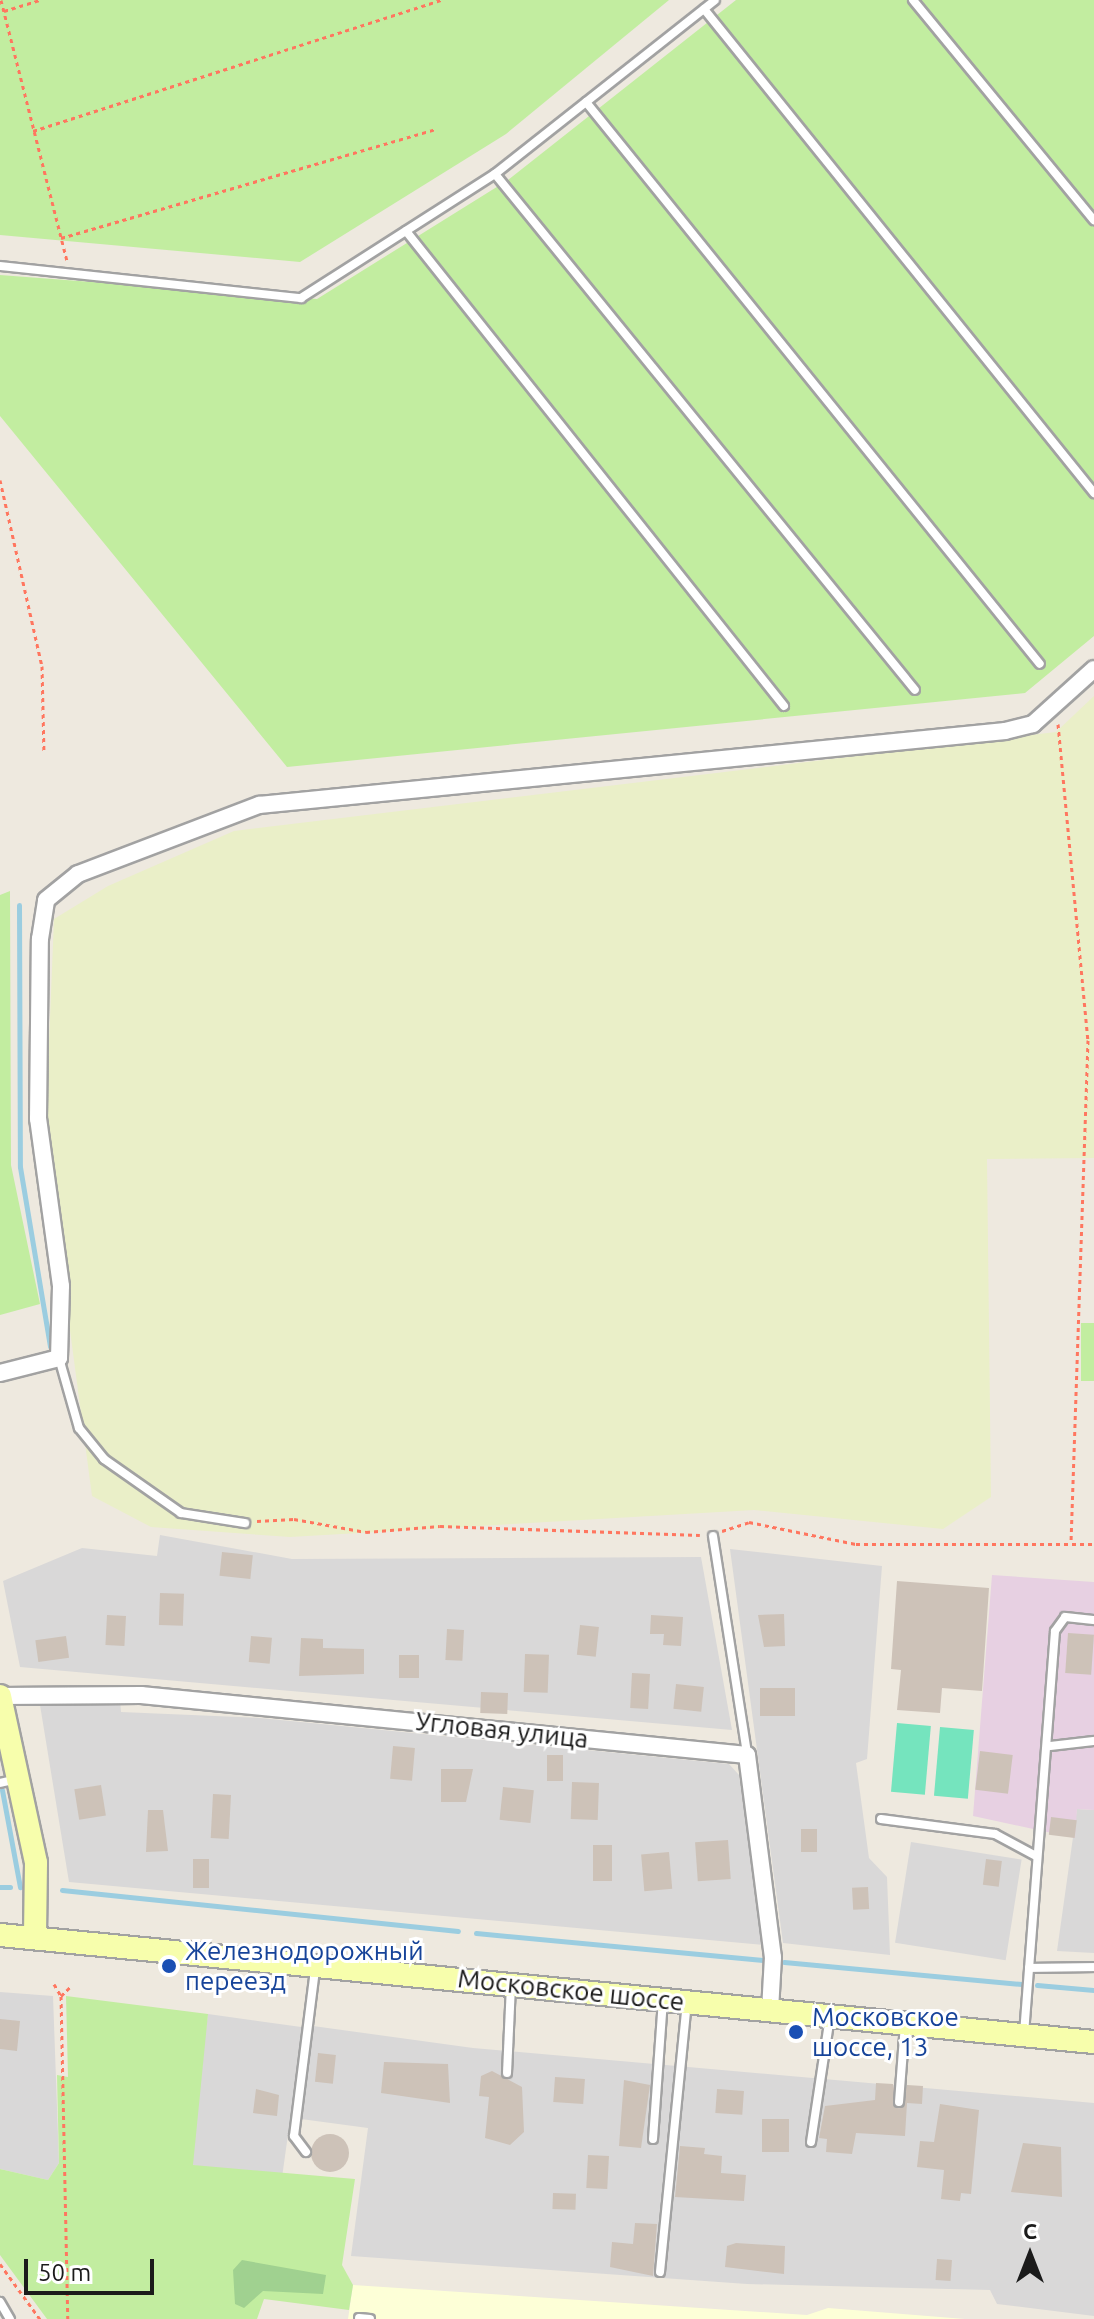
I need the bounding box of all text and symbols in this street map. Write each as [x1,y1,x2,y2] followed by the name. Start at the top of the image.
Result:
[414,1705,590,1755] street label: Угловая улица
[185,1935,424,1996] place label: Железнодорожный переезд
[160,1957,178,1975] marker: Железнодорожный переезд
[456,1963,686,2017] street label: Московское шоссе
[812,2001,959,2062] place label: Московское шоссе, 13
[787,2023,805,2041] marker: Московское шоссе, 13
[990,2215,1070,2295] north arrow
[1023,2218,1037,2243] text: С
[28,2243,158,2293] scale bar
[38,2259,91,2286] text: 50 m

